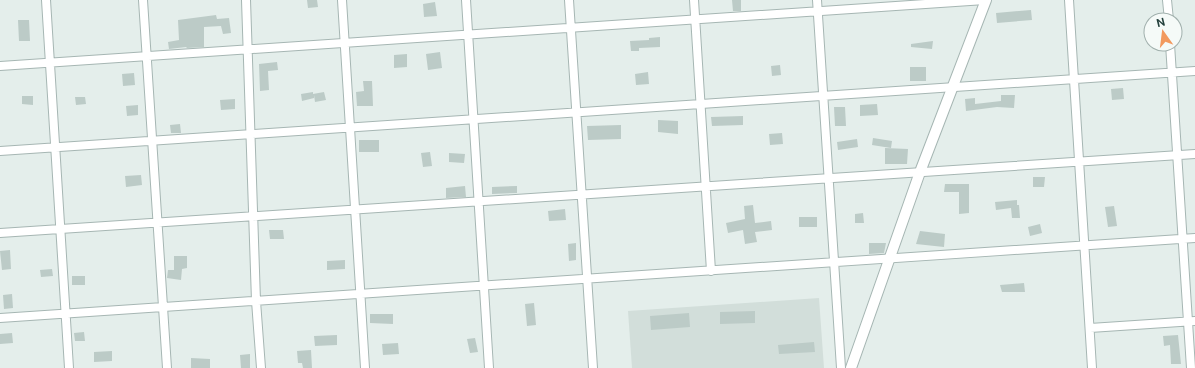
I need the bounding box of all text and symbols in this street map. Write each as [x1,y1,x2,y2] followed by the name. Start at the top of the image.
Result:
[1143,12,1183,52] north arrow
[1155,15,1166,29] text: N

